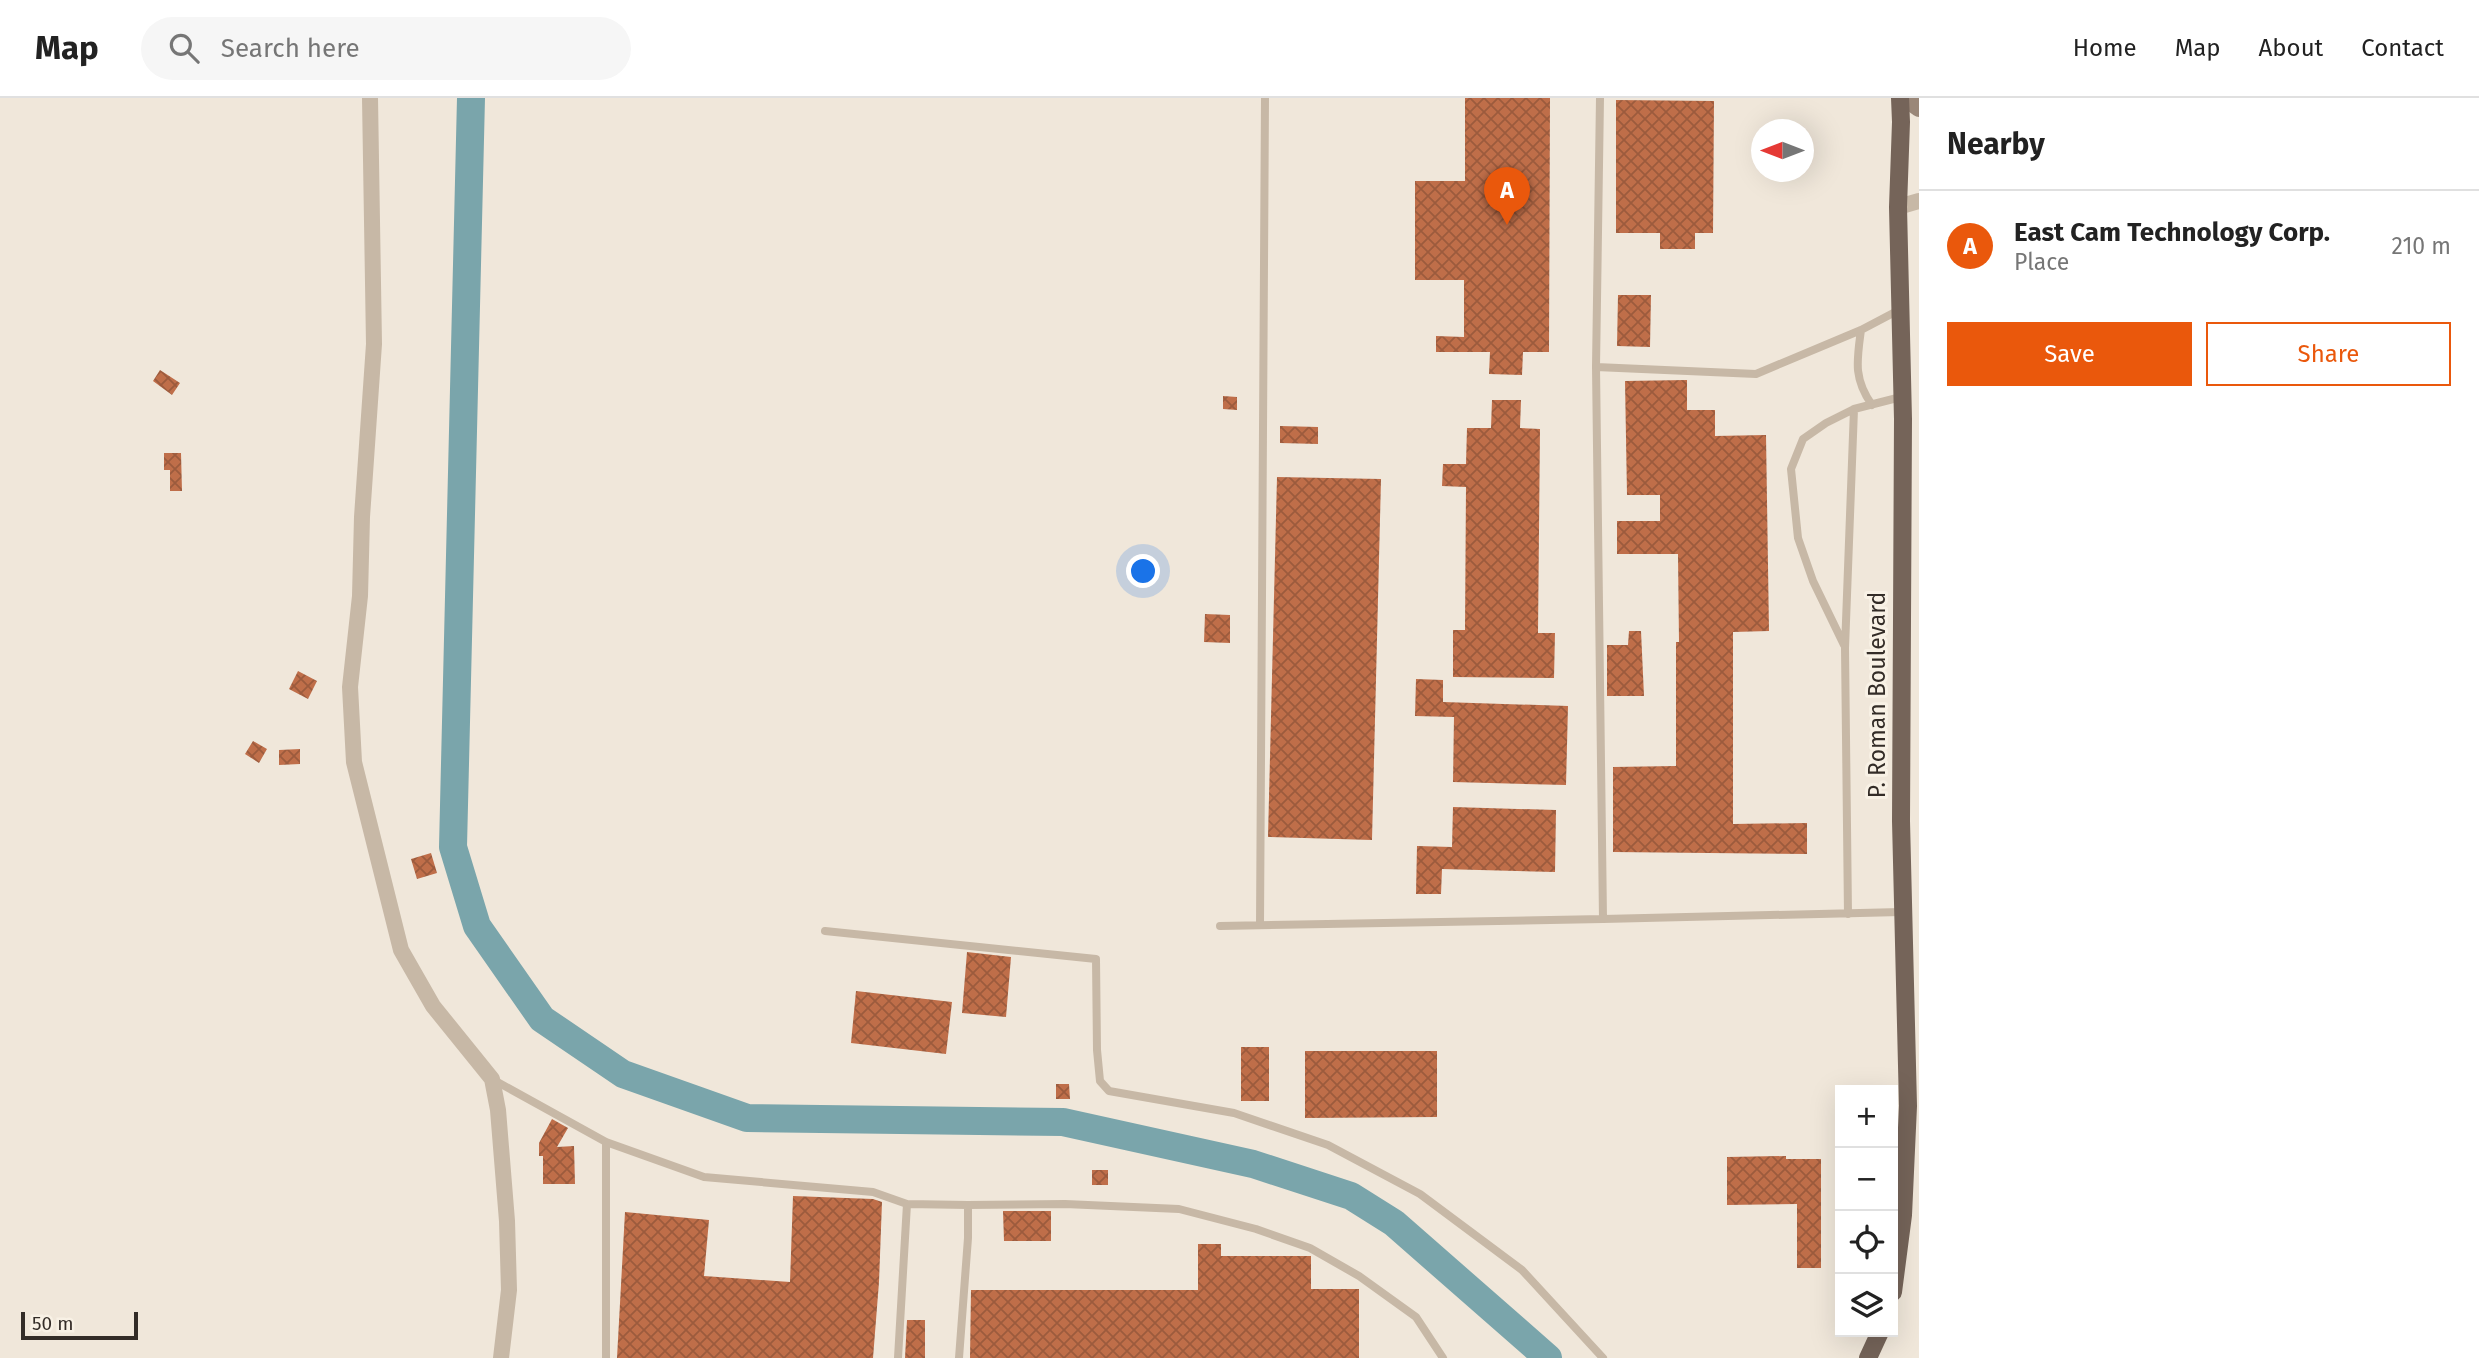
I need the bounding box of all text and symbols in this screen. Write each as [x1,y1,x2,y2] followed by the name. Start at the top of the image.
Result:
[141,17,631,80] search box
[35,28,99,68] text: Map
[165,29,203,67] icon: search
[221,33,360,64] text: Search here
[2073,34,2137,62] text: Home
[2175,34,2221,62] text: Map
[2259,34,2323,62] text: About
[2361,34,2444,62] text: Contact
[1751,119,1814,182] north arrow
[1947,126,2045,162] text: Nearby
[1484,167,1530,225] pin: A
[2014,217,2330,248] text: East Cam Technology Corp.
[1963,232,1977,260] text: A
[2392,232,2451,260] text: 210 m
[2014,248,2069,276] text: Place
[1947,322,2192,386] button: Save
[2206,322,2451,386] button: Share
[1126,554,1160,588] your location
[1863,592,1891,798] street label: P. Roman Boulevard
[1835,1085,1898,1337] map controls
[1835,1085,1898,1148] button: +
[1835,1148,1898,1211] button: −
[1835,1211,1898,1274] button: locate
[1835,1274,1898,1337] button: layers
[21,1309,138,1341] scale bar
[32,1312,73,1335] text: 50 m

